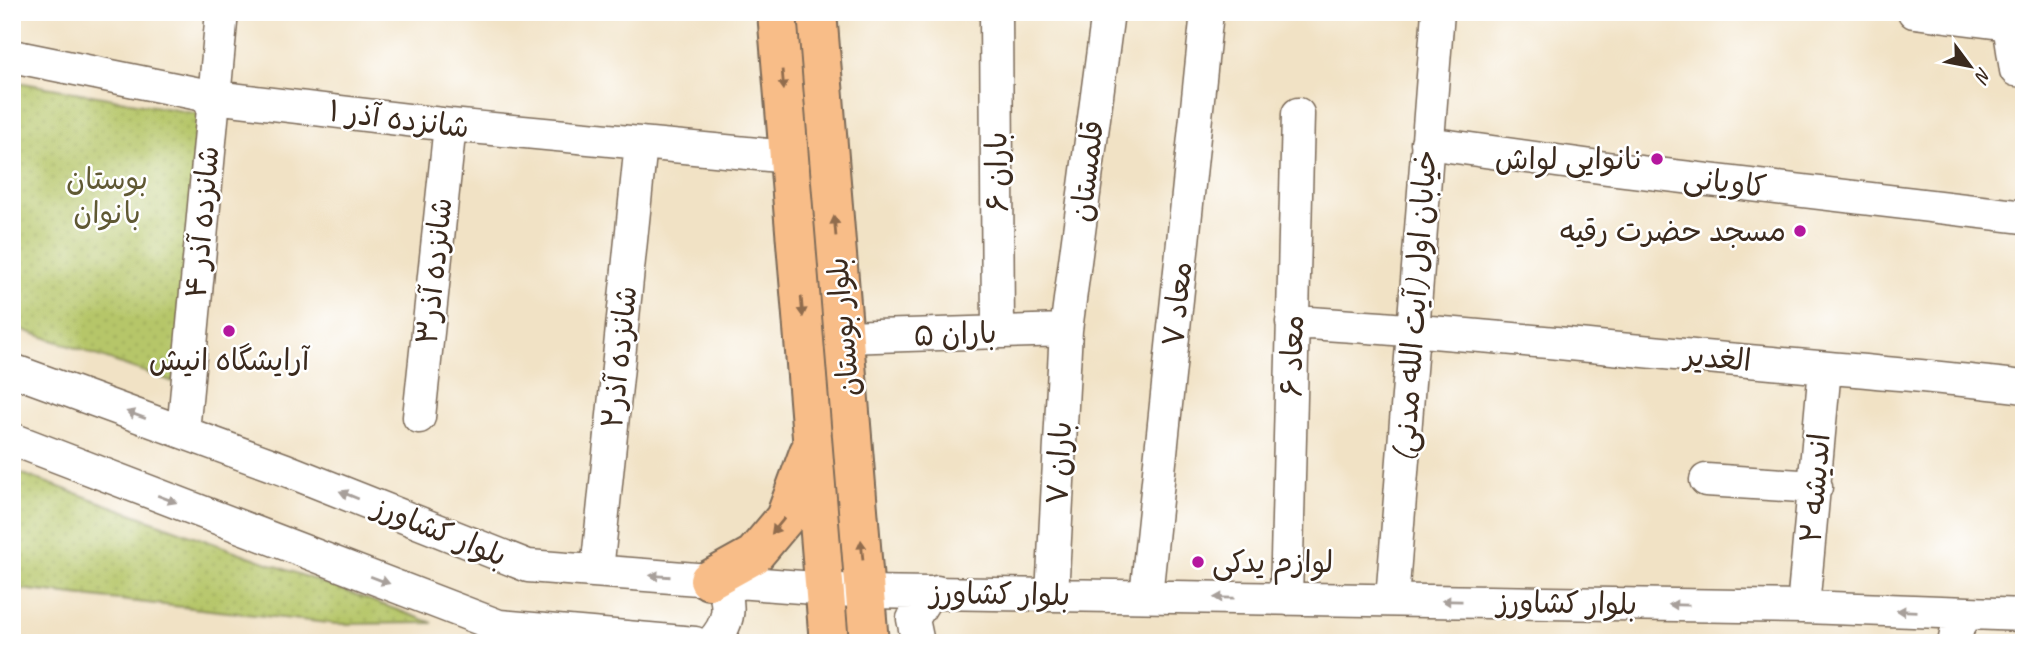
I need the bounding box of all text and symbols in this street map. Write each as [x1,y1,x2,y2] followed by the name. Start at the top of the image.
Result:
[1934,32,2004,102] north arrow
[1969,63,1997,89] text: N
[778,69,789,91] one-way arrow
[327,92,471,146] street label: شانزده آذر ۱
[1062,118,1112,224] street label: قلمستان
[977,131,1017,213] street label: باران ۶
[1495,140,1643,179] place label: نانوایی لواش
[176,144,228,300] street label: شانزده آذر ۴
[1385,149,1445,463] street label: خیابان اول (آیت الله مدنی)
[1649,151,1665,167] marker: نانوایی لواش
[1681,158,1769,206] street label: کاویانی
[66,160,148,232] park label: بوستان بانوان
[407,196,461,346] street label: شانزده آذر۳
[1560,212,1786,250] place label: مسجد حضرت رقیه
[829,215,840,237] one-way arrow
[1792,223,1808,239] marker: مسجد حضرت رقیه
[818,256,868,398] street label: بلوار بوستان
[1154,260,1200,348] street label: معاد ۷
[593,284,645,430] street label: شانزده آذر۲
[797,296,808,318] one-way arrow
[913,314,997,354] street label: باران ۵
[1272,315,1312,397] street label: معاد ۶
[221,323,237,339] marker: آرایشگاه انیش
[1680,336,1753,380] street label: الغدیر
[149,341,311,379] place label: آرایشگاه انیش
[125,409,146,420] one-way arrow
[1038,420,1080,506] street label: باران ۷
[1791,432,1839,544] street label: اندیشه ۲
[365,486,512,575] street label: بلوار کشاورز
[338,489,359,500] one-way arrow
[157,493,178,504] one-way arrow
[771,516,786,534] one-way arrow
[856,539,867,561] one-way arrow
[1212,543,1333,585] place label: لوازم یدکی
[1190,554,1206,570] marker: لوازم یدکی
[649,570,671,581] one-way arrow
[927,574,1070,614] street label: بلوار کشاورز
[369,575,390,586] one-way arrow
[1494,583,1637,623] street label: بلوار کشاورز
[1213,592,1235,603] one-way arrow
[1440,596,1462,607] one-way arrow
[1668,599,1690,611] one-way arrow
[1895,605,1917,616] one-way arrow

